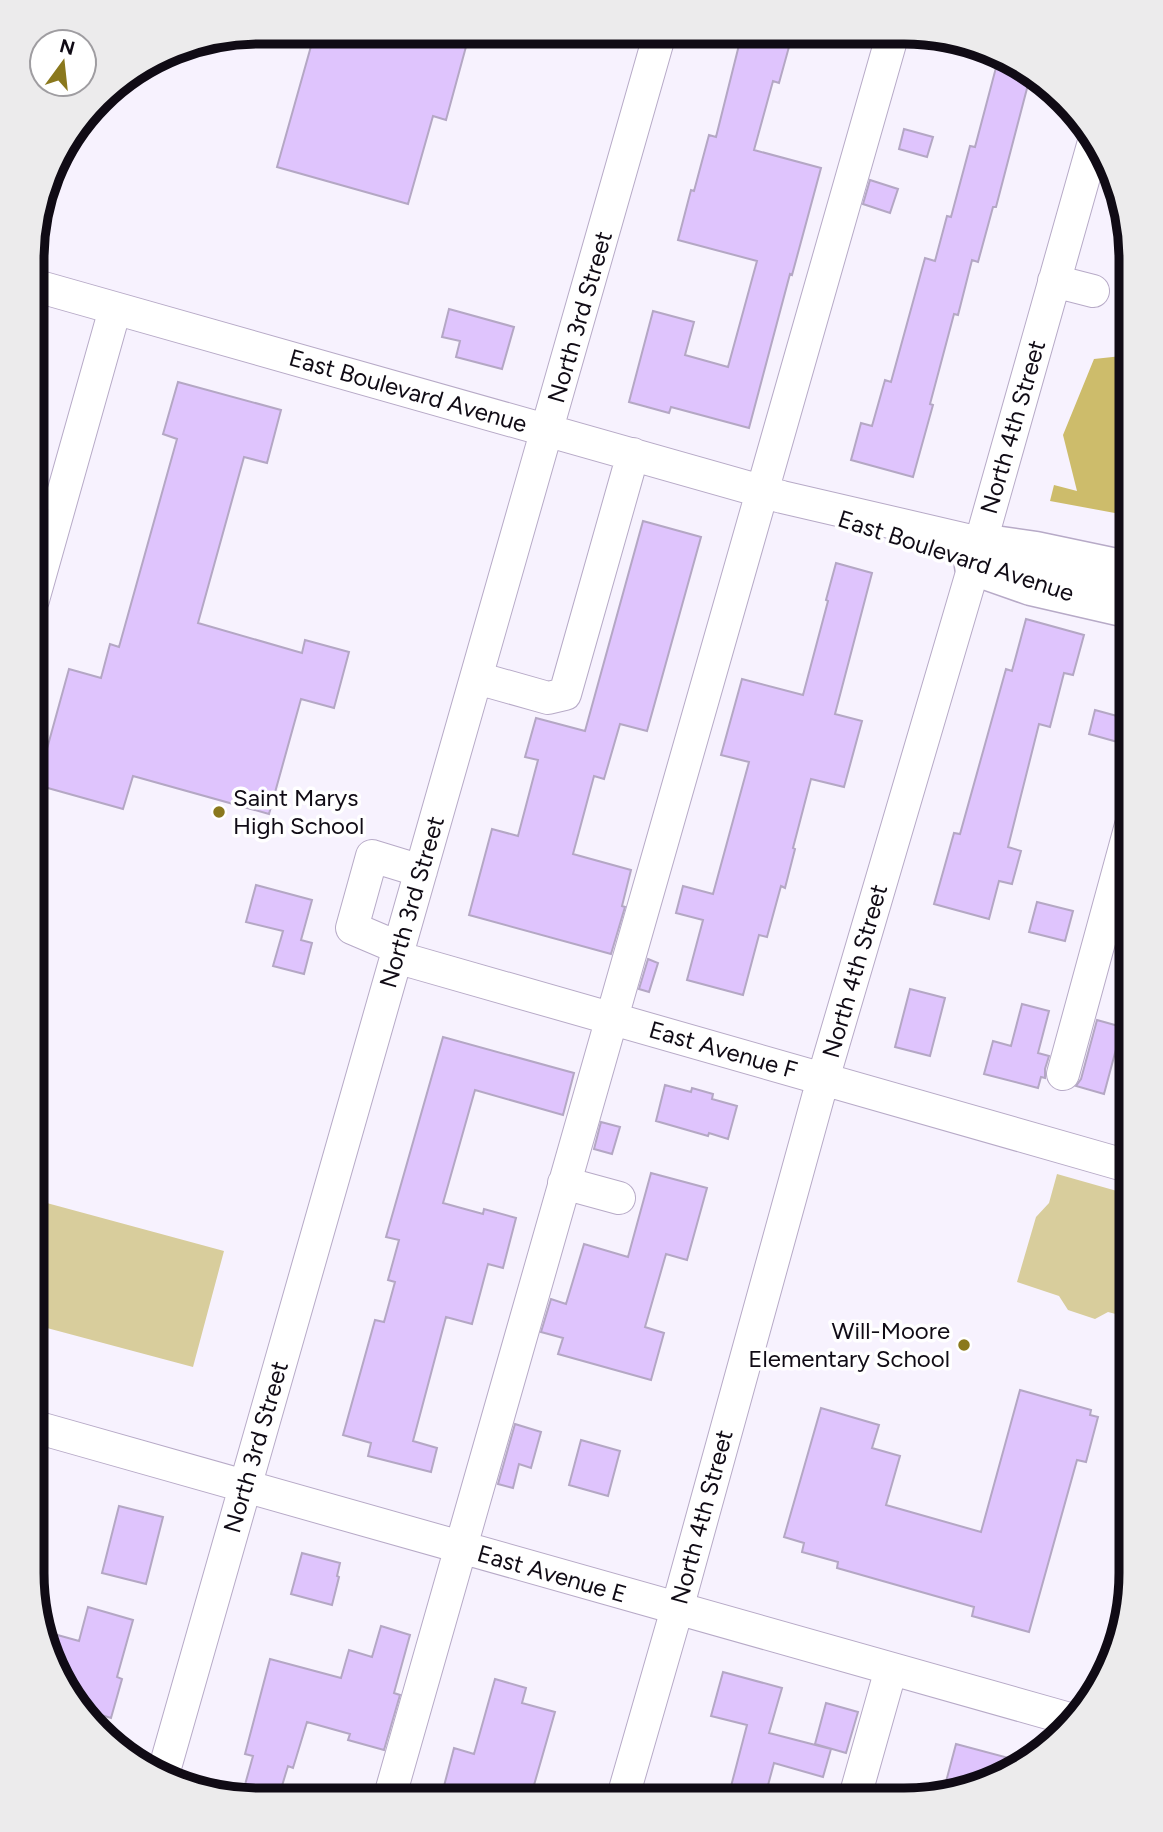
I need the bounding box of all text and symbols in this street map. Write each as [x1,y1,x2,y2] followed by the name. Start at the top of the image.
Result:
[28,28,98,98] north arrow
[57,34,77,60] text: N
[541,228,618,406] street label: North 3rd Street
[974,337,1051,517] street label: North 4th Street
[286,343,531,438] street label: East Boulevard Avenue
[835,504,1078,607] street label: East Boulevard Avenue
[233,783,364,840] place label: Saint Marys High School
[211,804,227,820] marker: Saint Marys High School
[373,813,450,991] street label: North 3rd Street
[816,881,893,1061] street label: North 4th Street
[646,1015,801,1085] street label: East Avenue F
[748,1316,950,1373] place label: Will-Moore Elementary School
[956,1337,972,1353] marker: Will-Moore Elementary School
[217,1358,294,1536] street label: North 3rd Street
[664,1426,739,1607] street label: North 4th Street
[474,1538,630,1609] street label: East Avenue E

